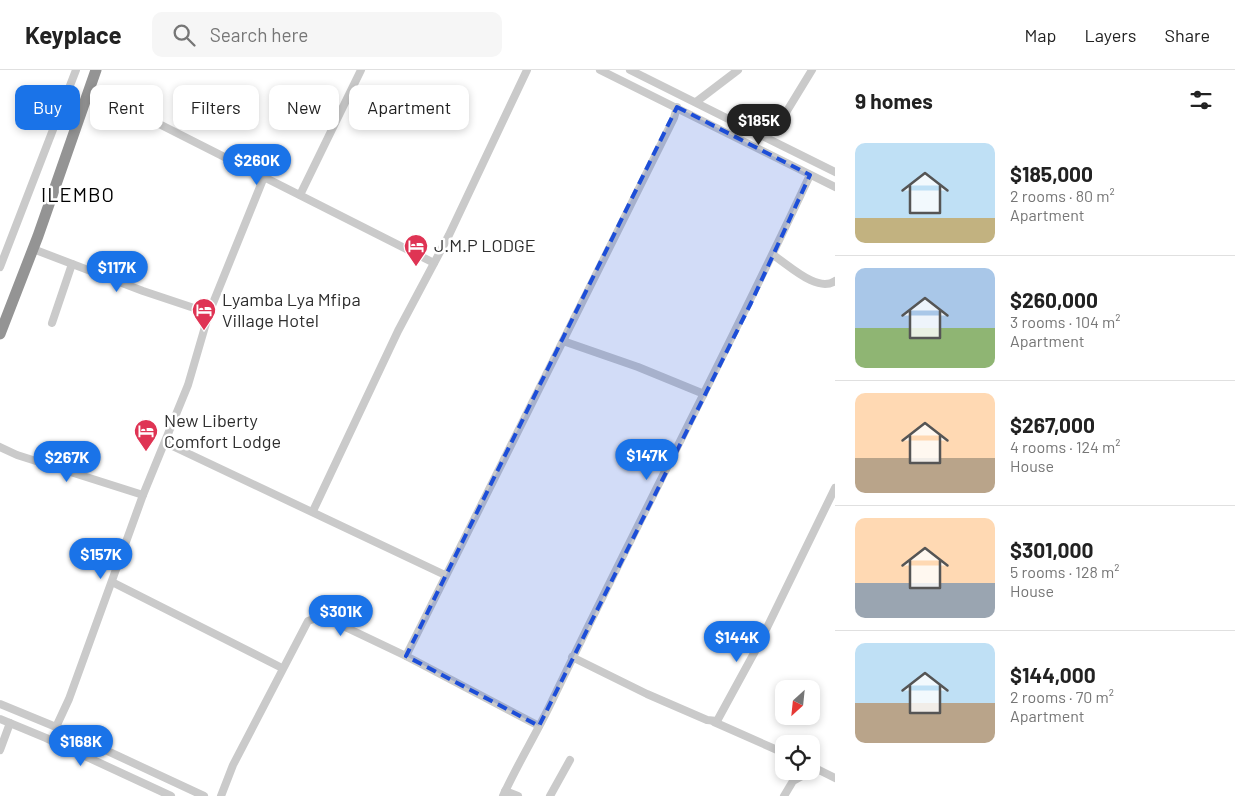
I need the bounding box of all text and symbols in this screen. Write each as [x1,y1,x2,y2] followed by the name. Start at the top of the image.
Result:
[152,12,502,57] search box
[25,20,122,49] text: Keyplace
[170,21,198,49] icon: search
[210,23,308,46] text: Search here
[1024,24,1056,46] text: Map
[1084,24,1137,46] text: Layers
[1165,24,1210,46] text: Share
[15,85,80,130] chip: Buy
[90,85,163,130] chip: Rent
[173,85,259,130] chip: Filters
[269,85,339,130] chip: New
[349,85,469,130] chip: Apartment
[1187,86,1215,114] icon: filters
[855,88,933,113] text: 9 homes
[724,104,794,146] pin: $185K
[738,110,780,129] text: $185K
[222,144,292,186] pin: $260K
[234,150,280,169] text: $260K
[1010,161,1093,186] text: $185,000
[895,163,955,223] icon: home
[41,182,115,206] district label: ILEMBO
[1010,186,1115,205] text: 2 rooms · 80 m²
[1010,205,1085,224] text: Apartment
[403,233,429,267] hotel icon: J.M.P LODGE
[434,234,536,256] place label: J.M.P LODGE
[82,250,152,293] pin: $117K
[98,257,136,276] text: $117K
[1010,287,1098,312] text: $260,000
[222,288,361,331] place label: Lyamba Lya Mfipa Village Hotel
[895,288,955,348] icon: home
[191,297,217,331] hotel icon: Lyamba Lya Mfipa Village Hotel
[1010,312,1120,331] text: 3 rooms · 104 m²
[1010,331,1085,350] text: Apartment
[164,409,281,452] place label: New Liberty Comfort Lodge
[1010,412,1095,437] text: $267,000
[895,413,955,473] icon: home
[133,418,159,452] hotel icon: New Liberty Comfort Lodge
[1010,437,1121,456] text: 4 rooms · 124 m²
[612,438,682,481] pin: $147K
[32,440,102,483] pin: $267K
[626,445,668,464] text: $147K
[45,447,89,466] text: $267K
[1010,456,1054,475] text: House
[1010,537,1093,562] text: $301,000
[66,538,136,580] pin: $157K
[895,538,955,598] icon: home
[80,544,122,563] text: $157K
[1010,562,1119,581] text: 5 rooms · 128 m²
[1010,581,1054,600] text: House
[306,594,376,637] pin: $301K
[320,601,362,620] text: $301K
[702,620,772,663] pin: $144K
[715,627,759,646] text: $144K
[1010,662,1096,687] text: $144,000
[895,663,955,723] icon: home
[775,680,820,725] north arrow
[775,680,820,780] map controls
[1010,687,1114,706] text: 2 rooms · 70 m²
[1010,706,1085,725] text: Apartment
[46,724,116,767] pin: $168K
[60,731,102,750] text: $168K
[775,735,820,780] button: locate

